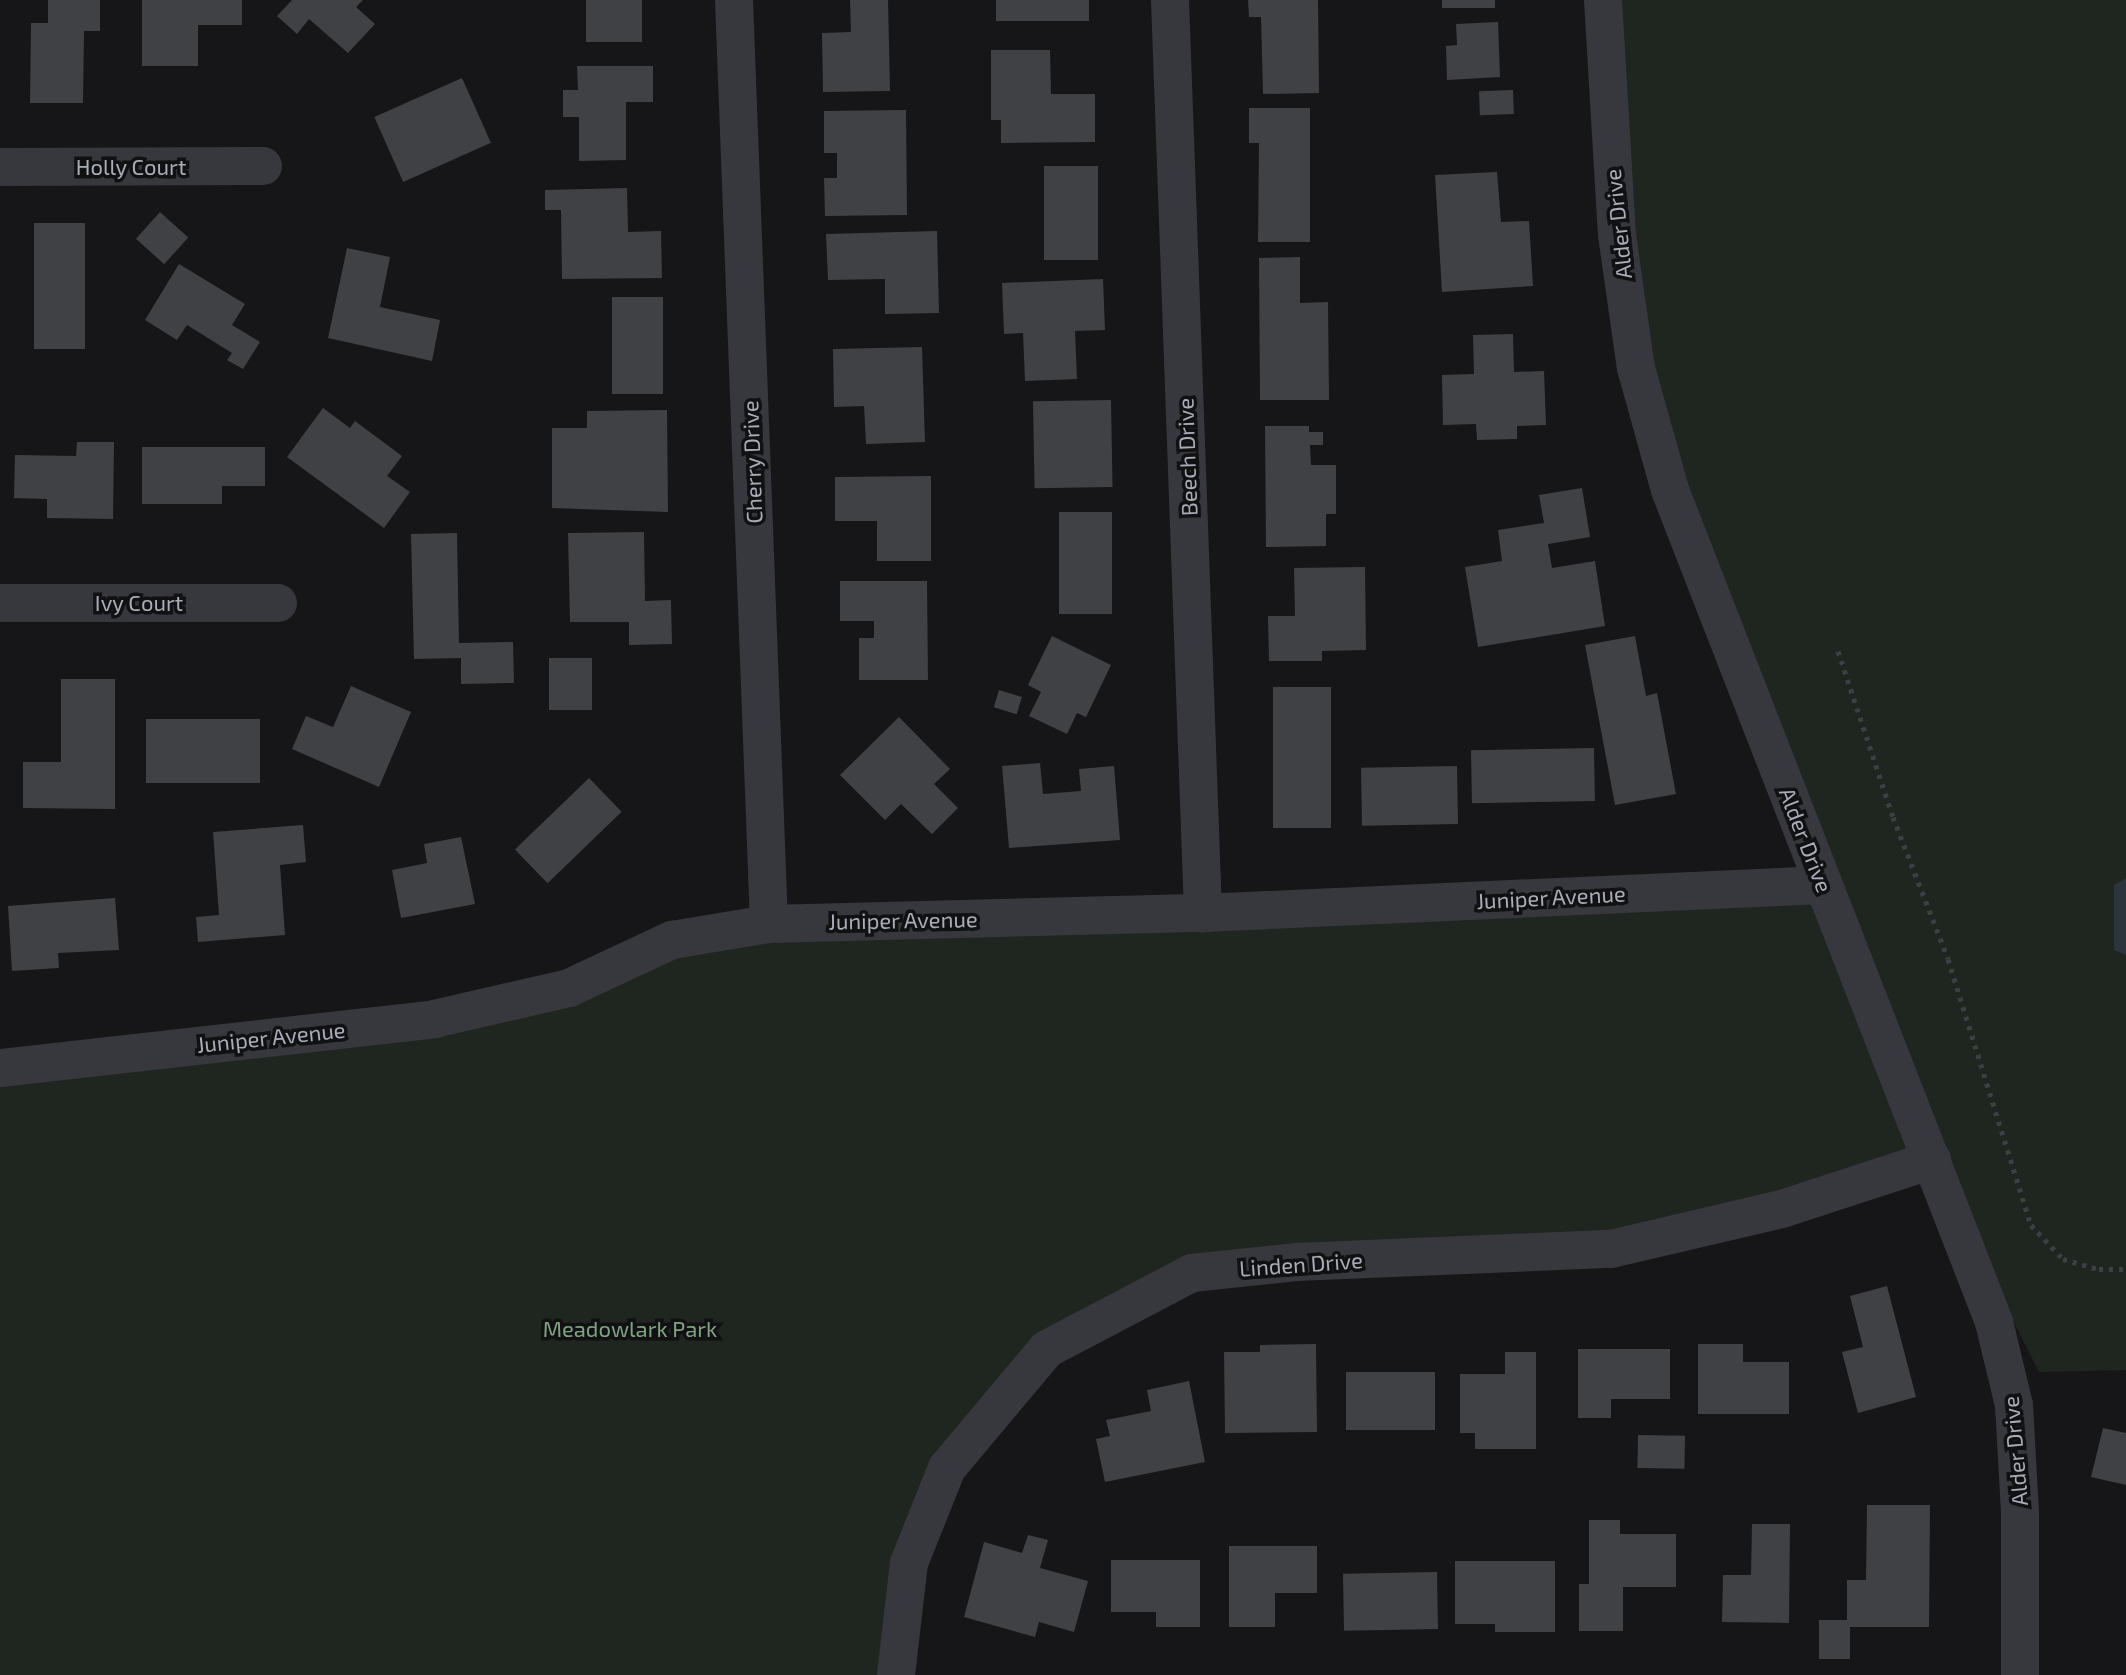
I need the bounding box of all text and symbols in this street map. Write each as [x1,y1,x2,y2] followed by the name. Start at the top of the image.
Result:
[75,154,187,180] street label: Holly Court
[1599,168,1637,280] street label: Alder Drive
[1172,398,1202,516] street label: Beech Drive
[737,400,767,524] street label: Cherry Drive
[95,590,183,616] street label: Ivy Court
[1774,784,1838,896] street label: Alder Drive
[1475,880,1627,914] street label: Juniper Avenue
[828,905,978,935] street label: Juniper Avenue
[195,1016,347,1058] street label: Juniper Avenue
[1238,1247,1364,1281] street label: Linden Drive
[543,1316,717,1342] park label: Meadowlark Park
[1997,1395,2033,1507] street label: Alder Drive

